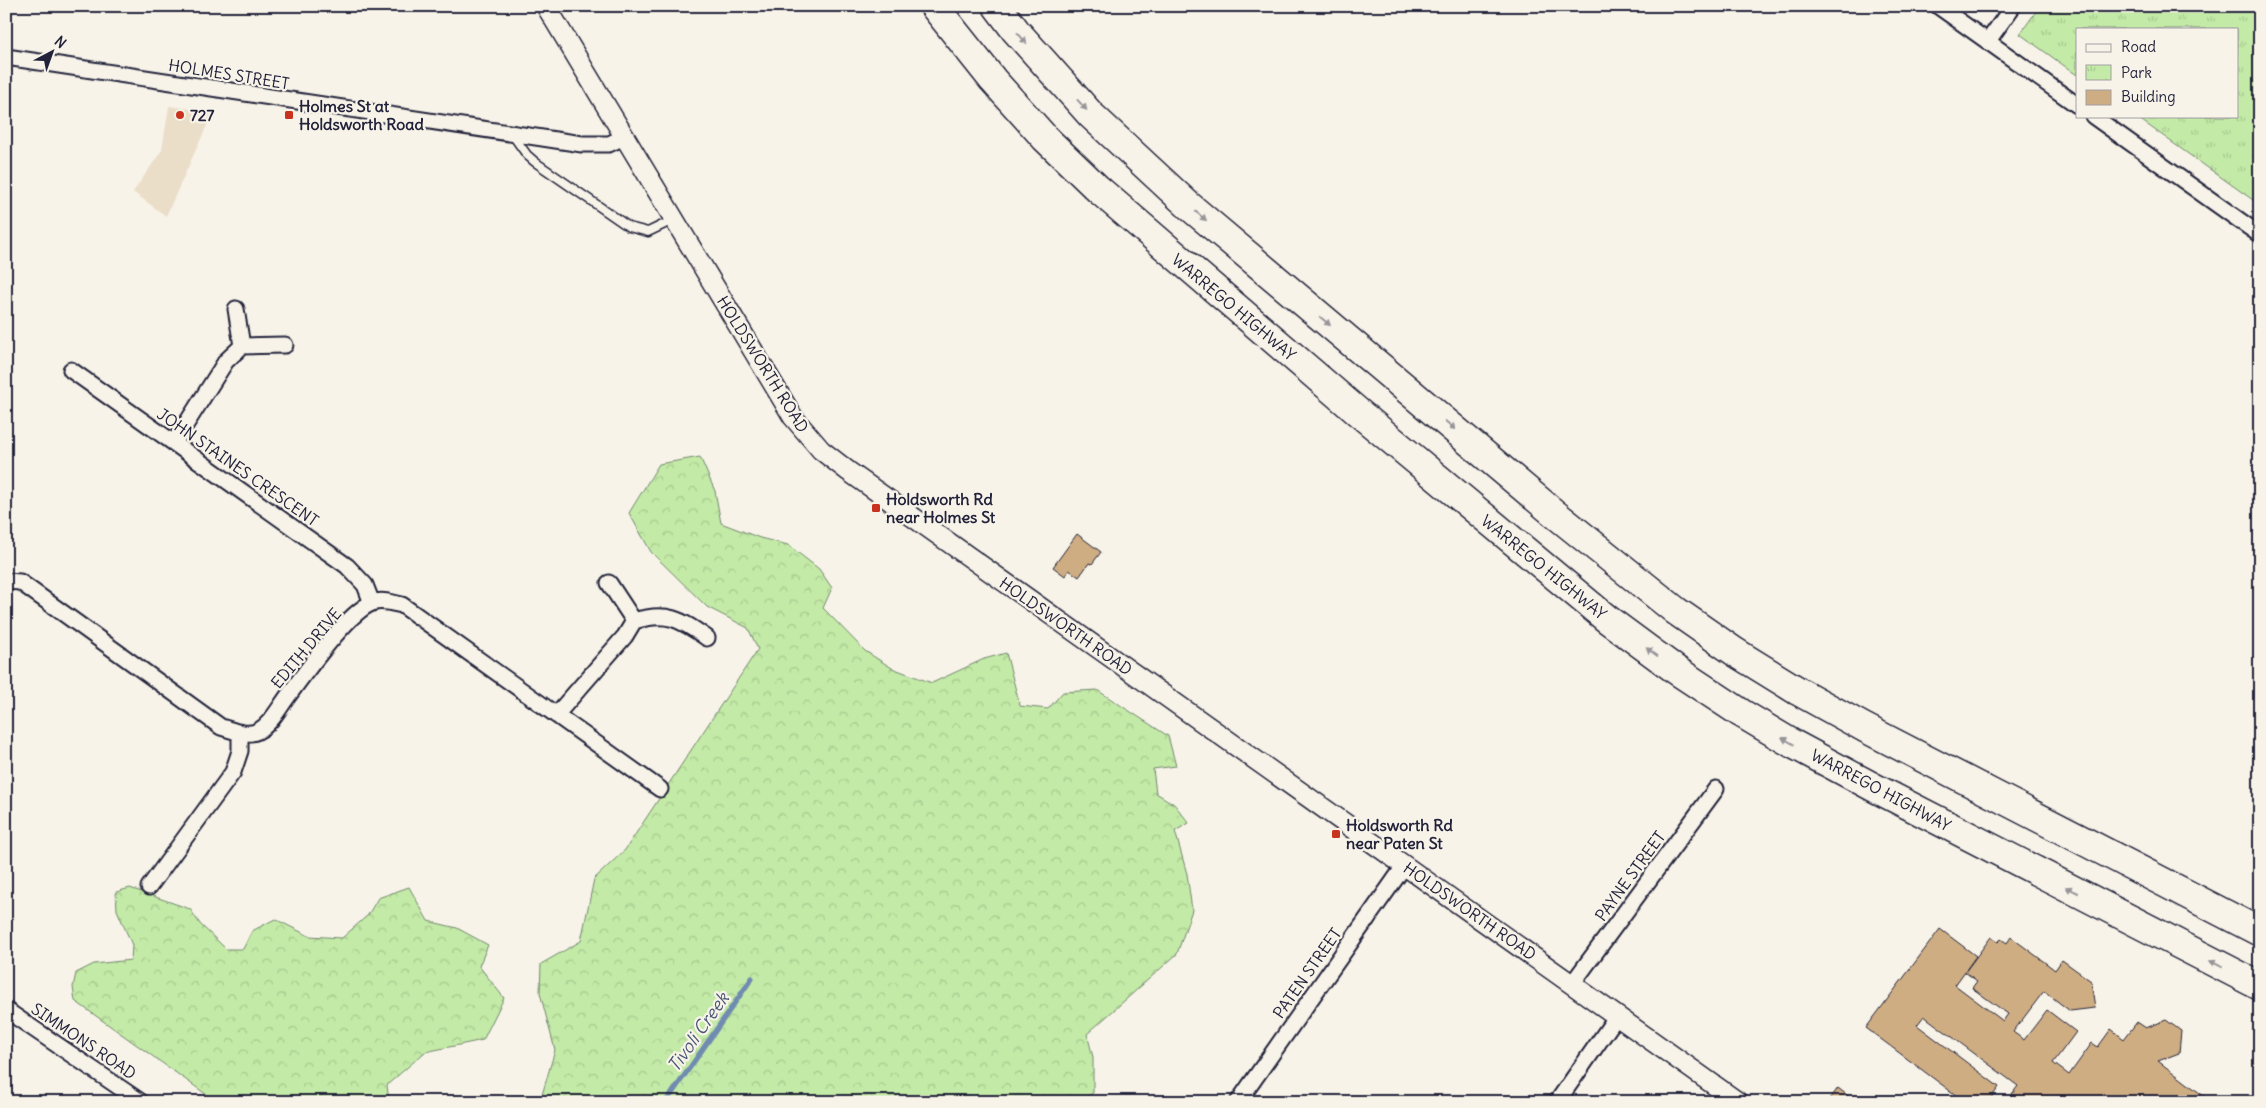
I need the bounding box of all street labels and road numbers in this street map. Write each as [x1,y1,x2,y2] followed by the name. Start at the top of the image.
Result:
[167,55,291,93] street label: HOLMES STREET
[1168,249,1300,365] street label: WARREGO HIGHWAY
[713,292,813,436] street label: HOLDSWORTH ROAD
[154,404,322,530] street label: JOHN STAINES CRESCENT
[1477,510,1611,624] street label: WARREGO HIGHWAY
[996,573,1136,679] street label: HOLDSWORTH ROAD
[267,604,345,692] street label: EDITH DRIVE
[1808,745,1954,835] street label: WARREGO HIGHWAY
[1591,827,1669,925] street label: PAYNE STREET
[1400,858,1540,964] street label: HOLDSWORTH ROAD
[1268,924,1346,1022] street label: PATEN STREET
[28,999,140,1083] street label: SIMMONS ROAD

